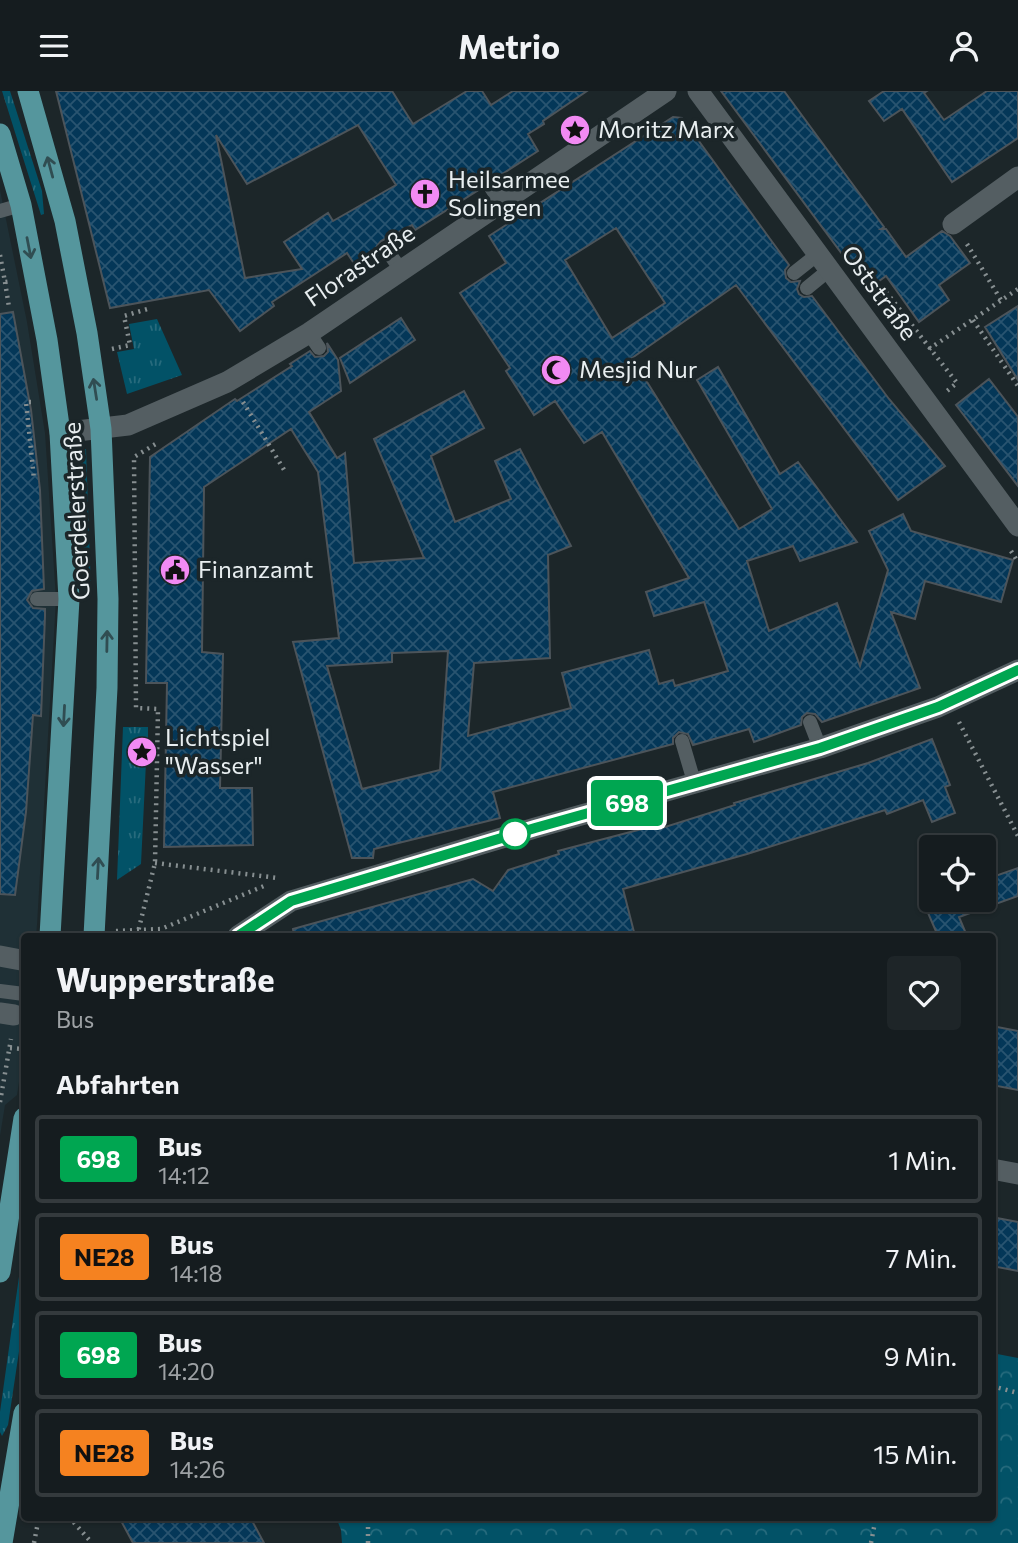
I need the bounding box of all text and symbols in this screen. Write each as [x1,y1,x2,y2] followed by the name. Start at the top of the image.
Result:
[458,26,560,66] text: Metrio
[35,27,73,65] icon: menu
[945,27,983,65] icon: person
[558,113,592,147] place icon: Moritz Marx
[598,114,735,143] place label: Moritz Marx
[43,156,56,178] one-way arrow
[448,164,570,221] place label: Heilsarmee Solingen
[408,177,442,211] church icon: Heilsarmee Solingen
[299,218,419,312] street label: Florastraße
[23,236,37,258] one-way arrow
[836,239,924,345] street label: Oststraße
[539,353,573,387] mosque icon: Mesjid Nur
[579,354,698,383] place label: Mesjid Nur
[89,379,102,401] one-way arrow
[56,421,95,601] street label: Goerdelerstraße
[158,553,192,587] public building icon: Finanzamt
[198,554,313,583] place label: Finanzamt
[100,630,114,653] one-way arrow
[57,704,70,727] one-way arrow
[165,722,270,779] place label: Lichtspiel "Wasser"
[125,735,159,769] place icon: Lichtspiel "Wasser"
[587,780,667,826] line badge: 698
[605,788,649,817] text: 698
[500,819,530,849] unlabelled marker
[919,835,996,912] map controls
[919,835,996,912] button: locate
[91,857,104,880] one-way arrow
[887,956,961,1030] button: heart
[56,958,275,999] text: Wupperstraße
[56,1005,94,1033] text: Bus
[56,1068,179,1099] text: Abfahrten
[158,1130,202,1161] text: Bus
[76,1144,121,1173] text: 698
[888,1144,957,1175] text: 1 Min.
[158,1161,210,1189] text: 14:12
[170,1228,214,1259] text: Bus
[74,1242,135,1271] text: NE28
[886,1242,957,1273] text: 7 Min.
[170,1259,223,1287] text: 14:18
[158,1326,202,1357] text: Bus
[76,1340,121,1369] text: 698
[884,1340,957,1371] text: 9 Min.
[158,1357,215,1385] text: 14:20
[170,1424,214,1455] text: Bus
[74,1438,135,1467] text: NE28
[873,1438,957,1469] text: 15 Min.
[170,1455,225,1483] text: 14:26

